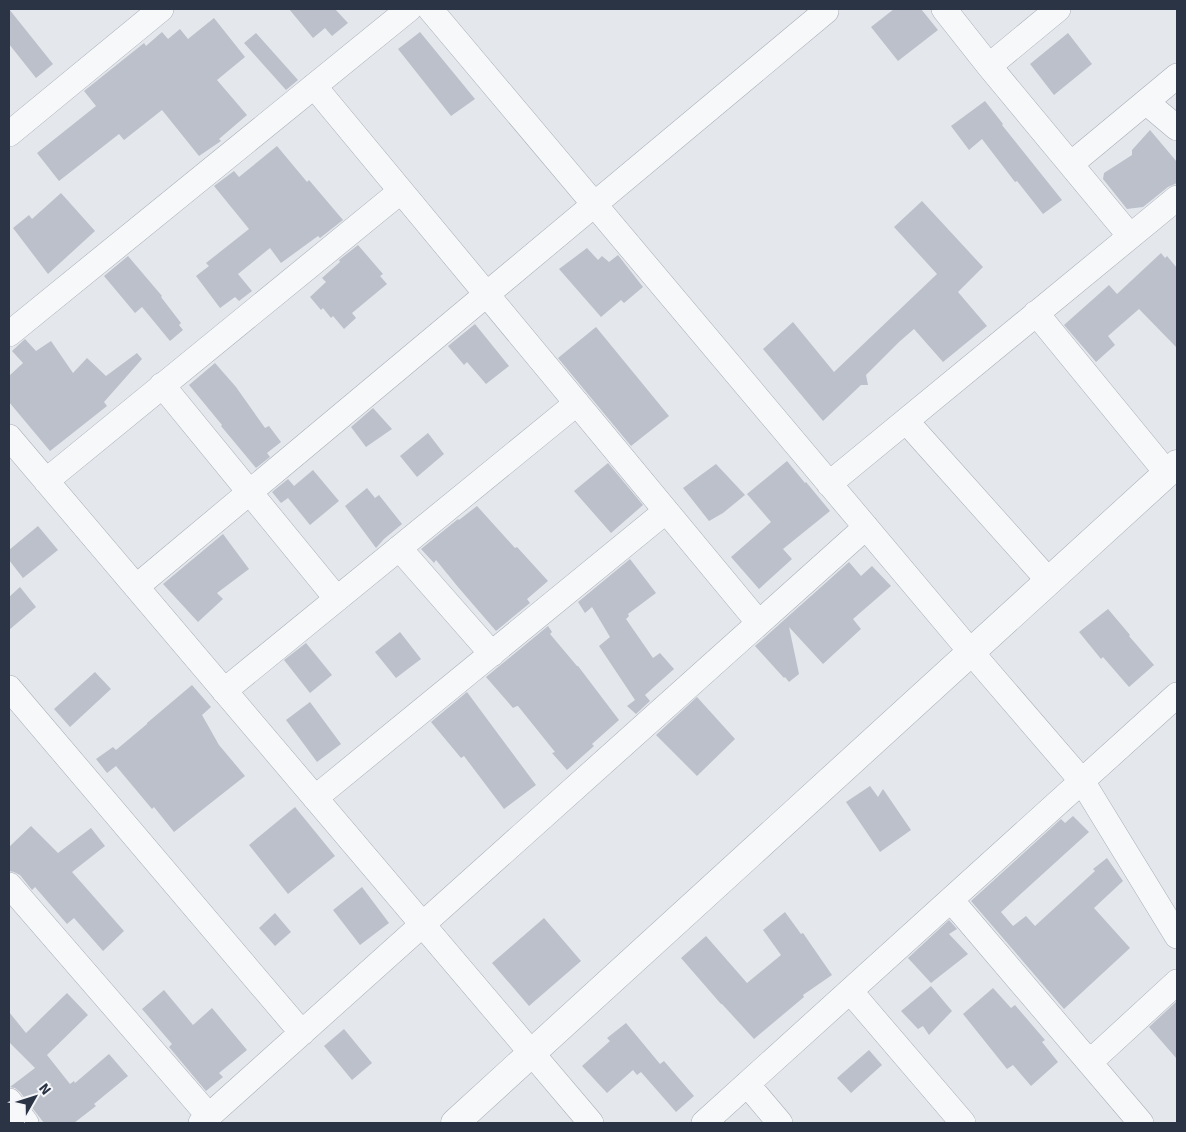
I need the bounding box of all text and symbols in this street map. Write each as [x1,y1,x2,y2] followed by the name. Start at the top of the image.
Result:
[10,1072,60,1122] north arrow
[35,1080,54,1098] text: N

